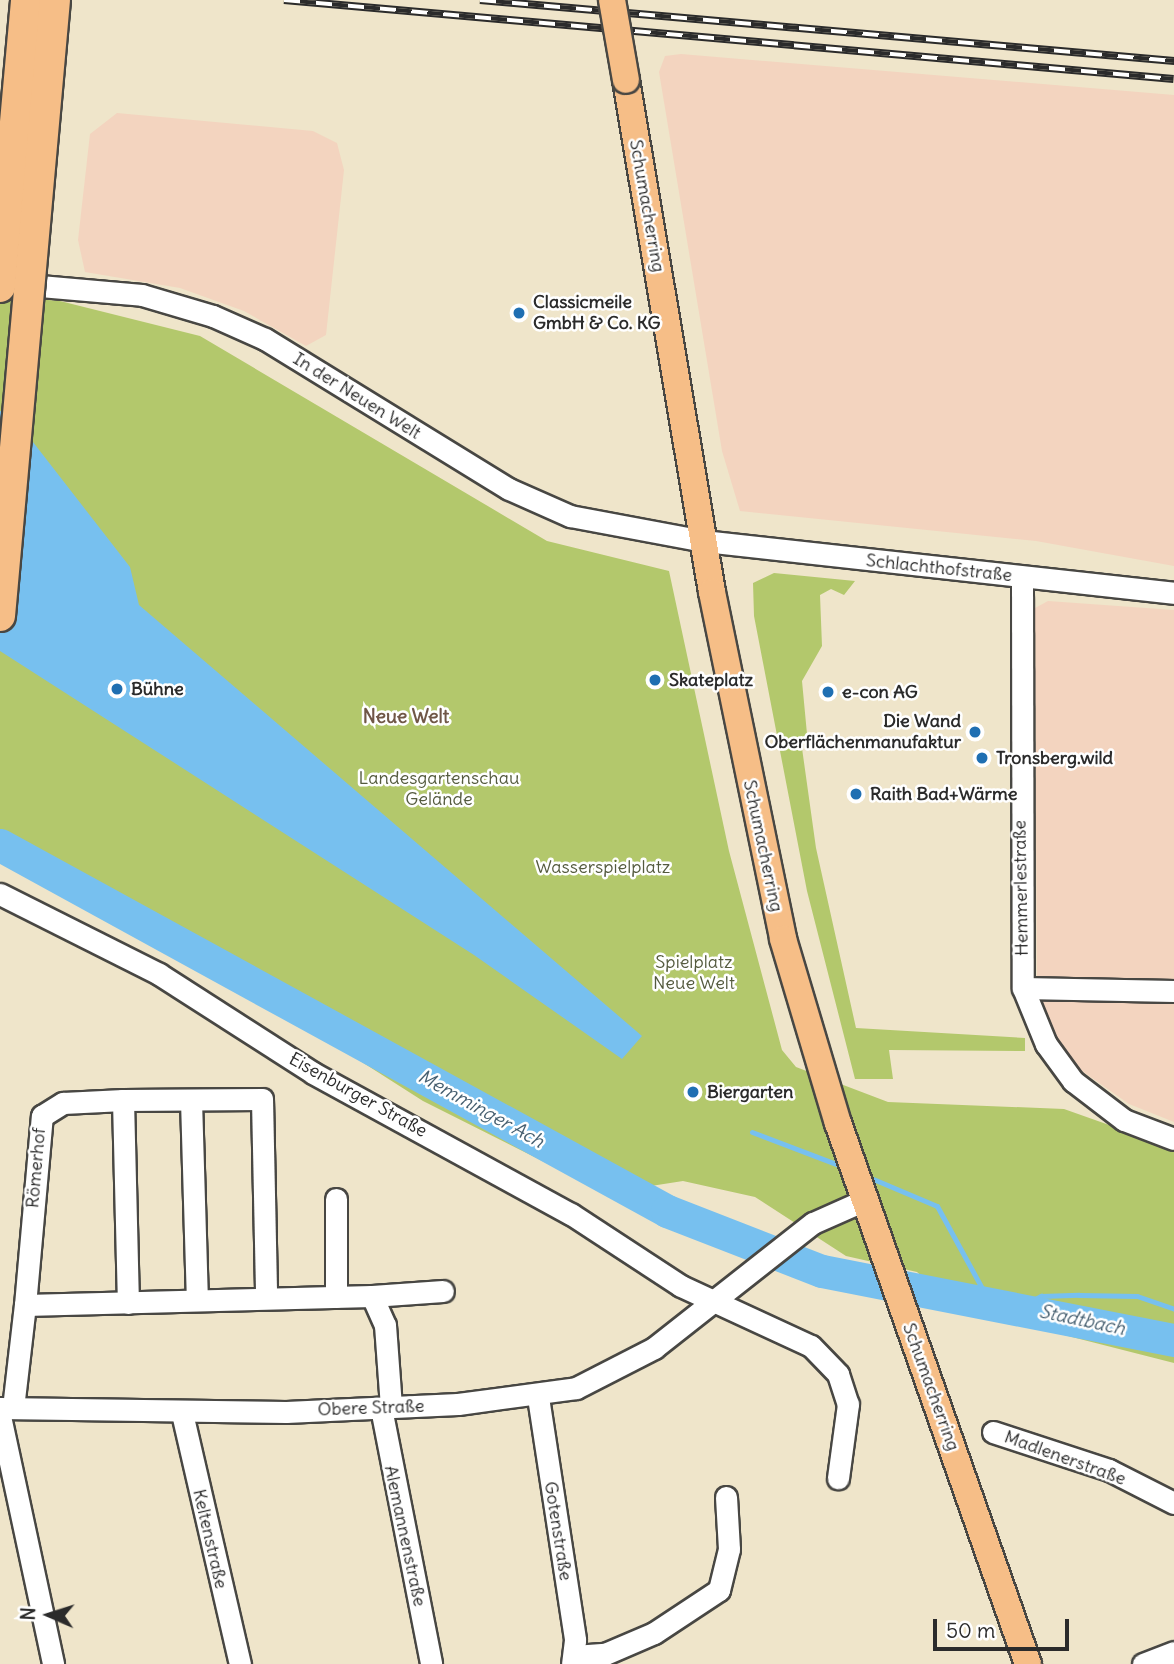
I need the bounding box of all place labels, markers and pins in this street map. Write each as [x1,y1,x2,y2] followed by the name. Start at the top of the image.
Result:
[533,292,660,334] place label: Classicmeile GmbH & Co. KG
[511,305,527,321] marker: Classicmeile GmbH & Co. KG
[669,669,753,691] place label: Skateplatz
[647,672,663,688] marker: Skateplatz
[131,678,184,700] place label: Bühne
[109,681,125,697] marker: Bühne
[842,681,918,703] place label: e-con AG
[820,684,836,700] marker: e-con AG
[764,711,961,754] place label: Die Wand Oberflächenmanufaktur
[967,724,983,740] marker: Die Wand Oberflächenmanufaktur
[996,747,1113,769] place label: Tronsberg.wild
[974,750,990,766] marker: Tronsberg.wild
[870,783,1017,805] place label: Raith Bad+Wärme
[848,786,864,802] marker: Raith Bad+Wärme
[707,1081,793,1103] place label: Biergarten
[685,1084,701,1100] marker: Biergarten

